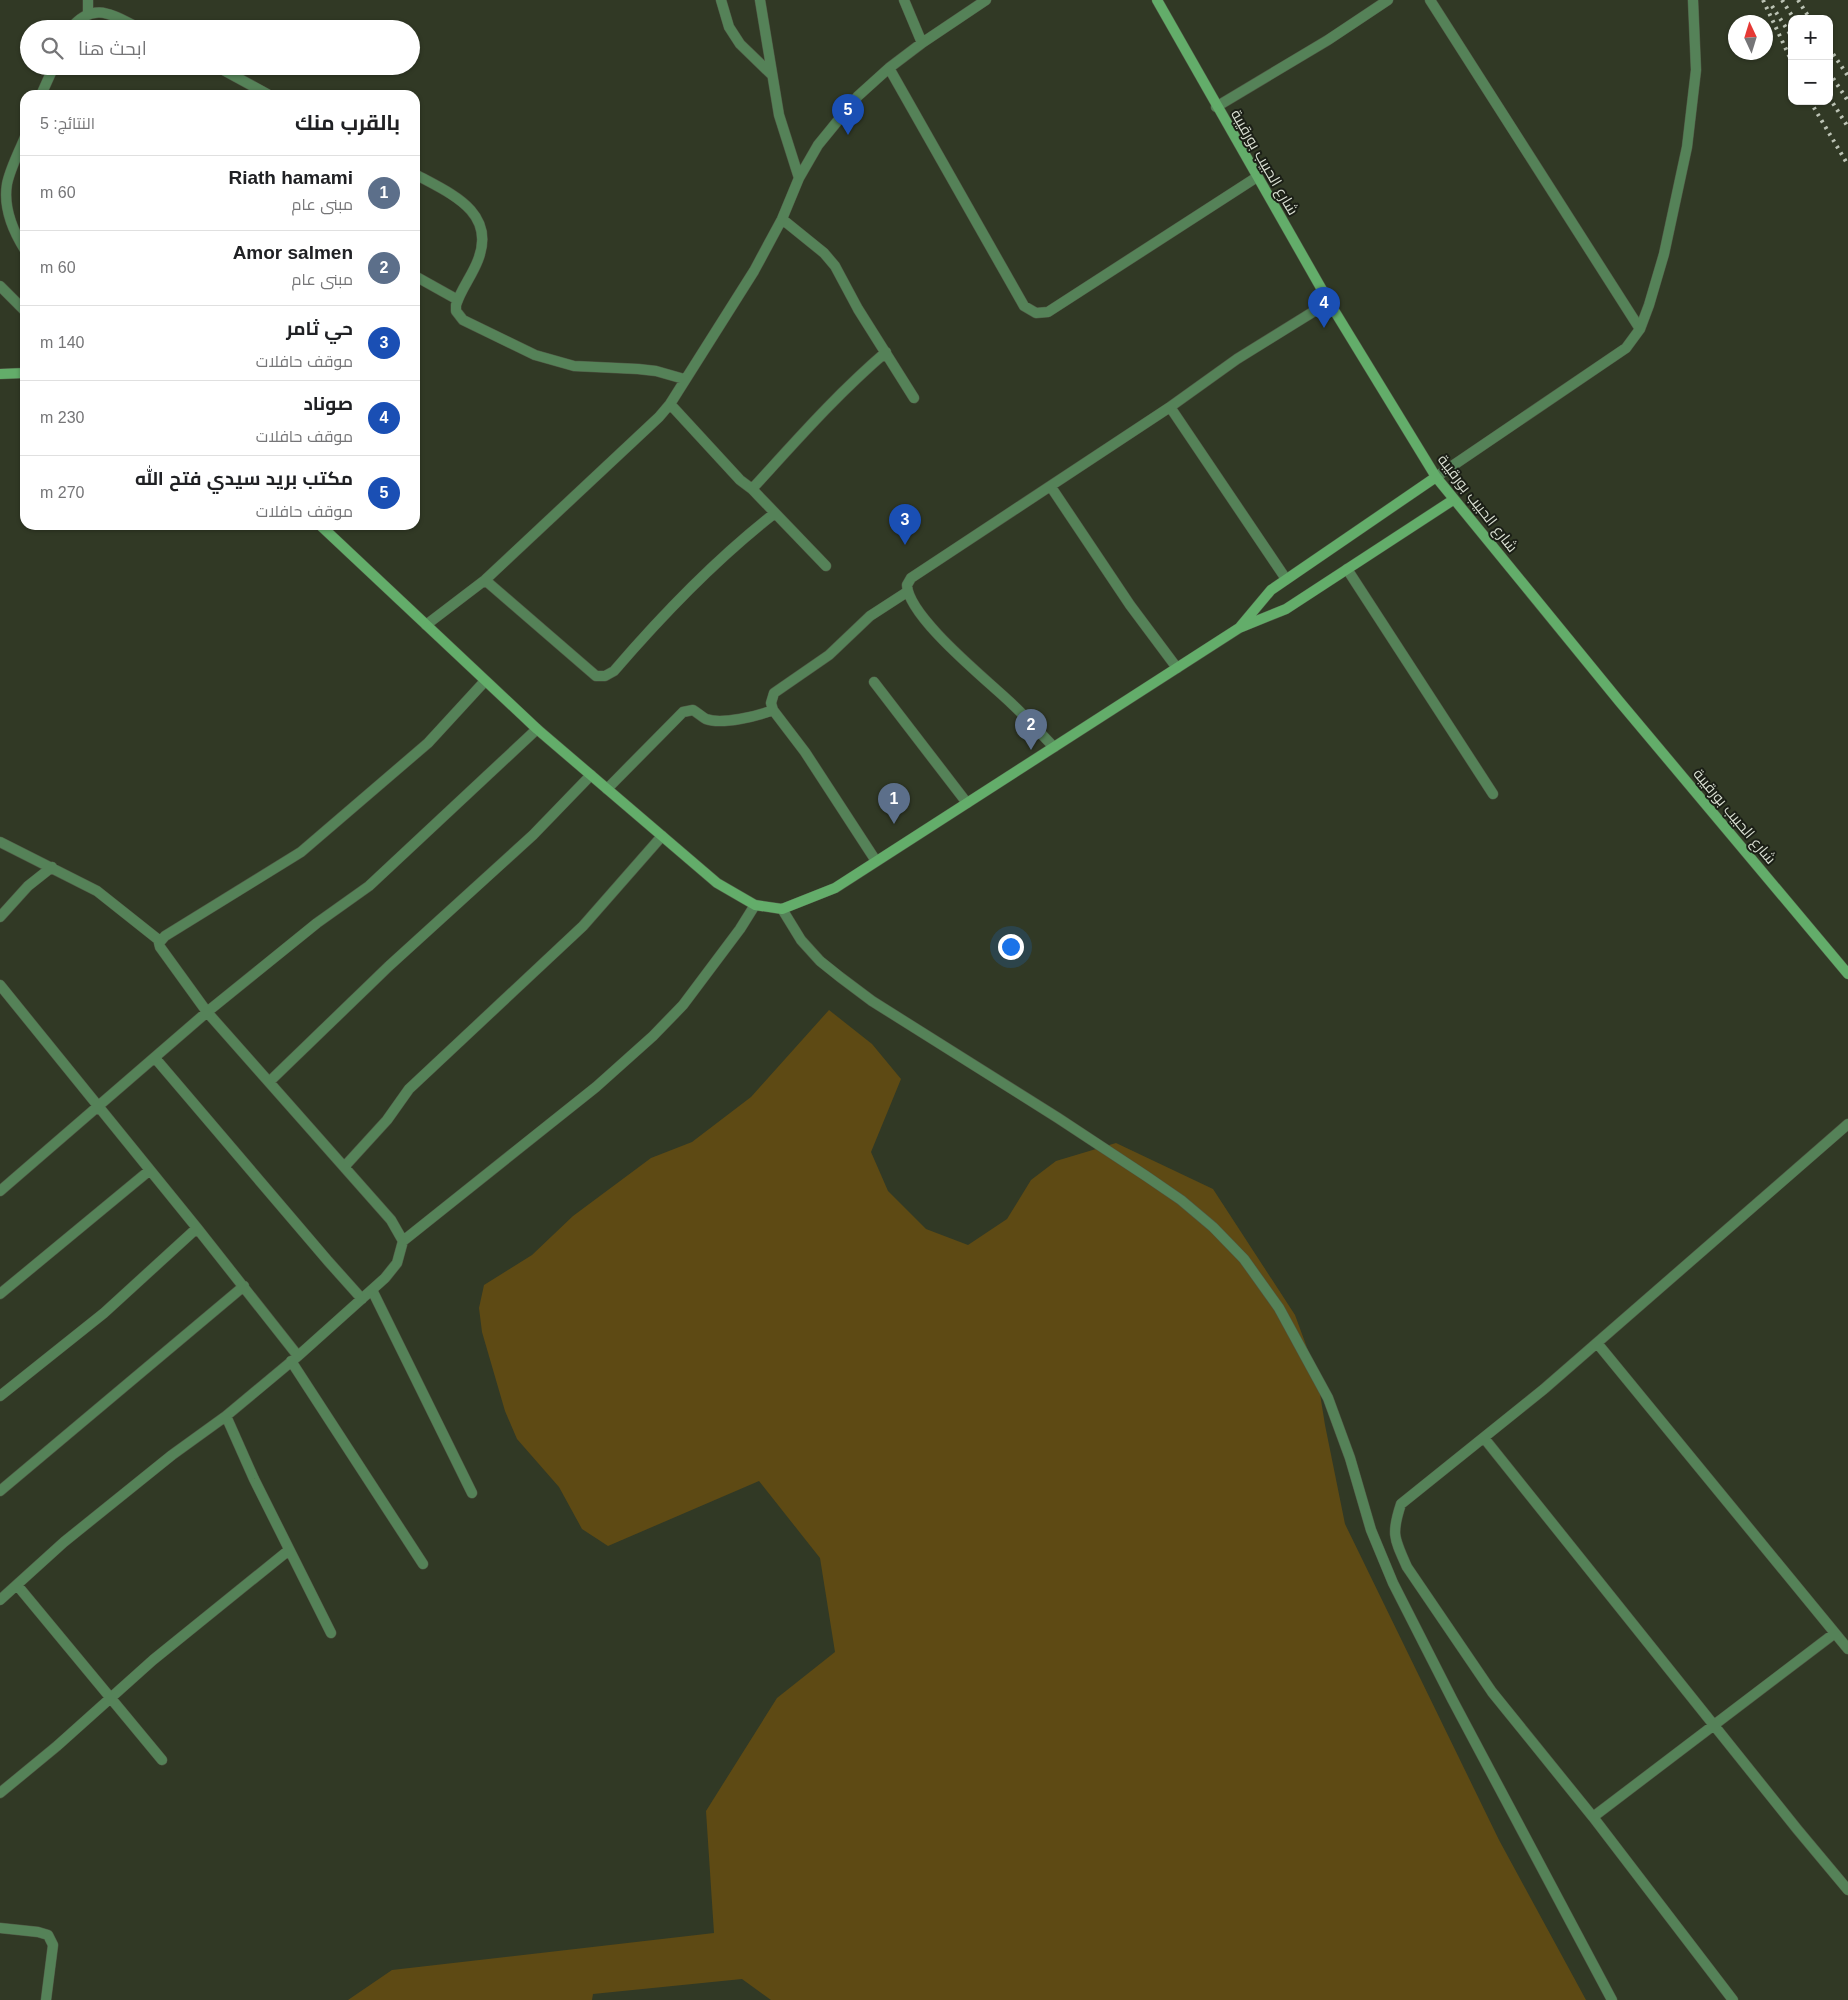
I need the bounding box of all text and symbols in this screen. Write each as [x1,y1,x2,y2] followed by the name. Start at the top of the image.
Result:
[1728,15,1773,60] north arrow
[1788,15,1833,105] map controls
[1788,15,1833,60] button: +
[20,20,420,75] search box
[38,34,66,62] icon: search
[78,38,147,59] text: ابحث هنا
[1788,60,1833,105] button: −
[832,94,864,135] pin: 5
[1225,106,1302,219] street label: شارع الحبيب بورقيبة
[295,111,400,134] text: بالقرب منك
[40,115,95,132] text: النتائج: 5
[228,167,353,188] text: Riath hamami
[40,184,76,201] text: 60 m
[380,184,388,201] text: 1
[292,196,353,213] text: مبنى عام
[233,242,353,263] text: Amor salmen
[40,259,76,276] text: 60 m
[380,259,388,276] text: 2
[292,271,353,288] text: مبنى عام
[1308,287,1340,328] pin: 4
[286,318,353,339] text: حي ثامر
[40,334,84,351] text: 140 m
[380,334,388,351] text: 3
[256,353,353,370] text: موقف حافلات
[303,393,353,414] text: صوناد
[40,409,84,426] text: 230 m
[380,409,388,426] text: 4
[256,428,353,445] text: موقف حافلات
[1432,451,1521,557] street label: شارع الحبيب بورقيبة
[135,468,353,489] text: مكتب بريد سيدي فتح الله
[40,484,84,501] text: 270 m
[380,484,388,501] text: 5
[256,503,353,520] text: موقف حافلات
[889,504,921,545] pin: 3
[1015,709,1047,750] pin: 2
[1688,765,1780,869] street label: شارع الحبيب بورقيبة
[878,783,910,824] pin: 1
[998,934,1024,960] your location

